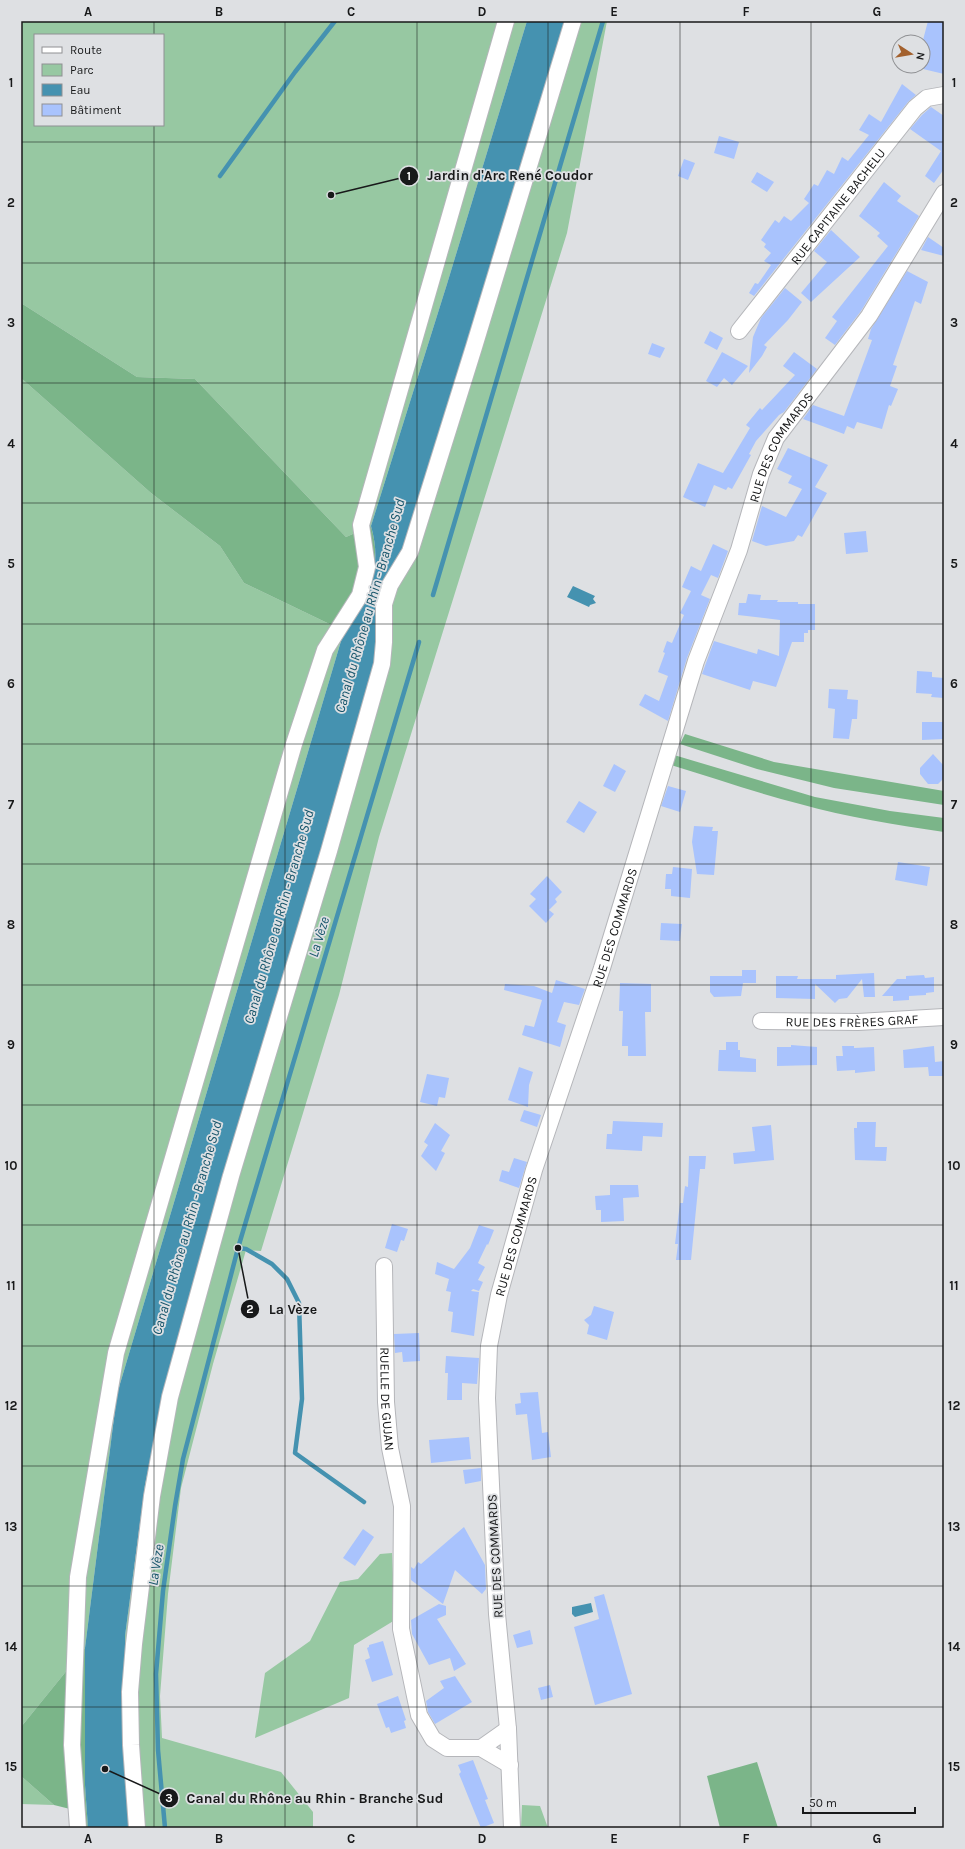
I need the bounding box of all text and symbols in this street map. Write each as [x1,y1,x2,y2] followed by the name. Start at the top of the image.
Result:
[84,4,92,19] text: A
[215,4,223,19] text: B
[347,4,355,19] text: C
[478,4,487,19] text: D
[610,4,618,19] text: E
[742,4,750,19] text: F
[873,4,881,19] text: G
[34,34,164,126] legend
[891,34,931,74] north arrow
[70,43,102,57] text: Route
[913,51,927,61] text: N
[70,63,94,77] text: Parc
[9,75,13,90] text: 1
[952,75,956,90] text: 1
[70,83,91,97] text: Eau
[70,103,122,117] text: Bâtiment
[787,145,888,267] street label: RUE CAPITAINE BACHELU
[399,163,601,189] callout: Jardin d'Arc René Coudor
[427,167,593,184] text: Jardin d'Arc René Coudor
[407,169,411,183] text: 1
[7,195,15,210] text: 2
[950,195,958,210] text: 2
[7,315,15,330] text: 3
[950,315,958,330] text: 3
[746,389,816,504] street label: RUE DES COMMARDS
[7,436,15,451] text: 4
[950,436,958,451] text: 4
[331,497,409,715] water label: Canal du Rhône au Rhin - Branche Sud
[7,556,15,571] text: 5
[950,556,958,571] text: 5
[7,676,15,691] text: 6
[950,676,958,691] text: 6
[8,797,15,812] text: 7
[951,797,958,812] text: 7
[240,808,318,1026] water label: Canal du Rhône au Rhin - Branche Sud
[589,866,640,989] street label: RUE DES COMMARDS
[305,914,333,959] water label: La Vèze
[7,917,15,932] text: 8
[950,917,958,932] text: 8
[786,1011,919,1030] street label: RUE DES FRÈRES GRAF
[7,1037,15,1052] text: 9
[950,1037,958,1052] text: 9
[148,1119,226,1337] water label: Canal du Rhône au Rhin - Branche Sud
[5,1158,17,1173] text: 10
[948,1158,960,1173] text: 10
[492,1174,539,1298] street label: RUE DES COMMARDS
[6,1278,16,1293] text: 11
[949,1278,959,1293] text: 11
[240,1296,325,1322] callout: La Vèze
[269,1301,317,1318] text: La Vèze
[246,1302,254,1316] text: 2
[378,1347,398,1451] street label: RUELLE DE GUJAN
[5,1398,17,1413] text: 12
[948,1398,960,1413] text: 12
[484,1494,506,1618] street label: RUE DES COMMARDS
[5,1519,17,1534] text: 13
[948,1519,960,1534] text: 13
[144,1543,168,1587] water label: La Vèze
[5,1639,17,1654] text: 14
[948,1639,960,1654] text: 14
[5,1759,18,1774] text: 15
[948,1759,961,1774] text: 15
[159,1785,452,1811] callout: Canal du Rhône au Rhin - Branche Sud
[803,1789,915,1815] scale bar
[187,1790,443,1807] text: Canal du Rhône au Rhin - Branche Sud
[165,1791,173,1805] text: 3
[809,1796,837,1810] text: 50 m
[84,1831,92,1846] text: A
[215,1831,223,1846] text: B
[347,1831,355,1846] text: C
[478,1831,487,1846] text: D
[610,1831,618,1846] text: E
[742,1831,750,1846] text: F
[873,1831,881,1846] text: G

